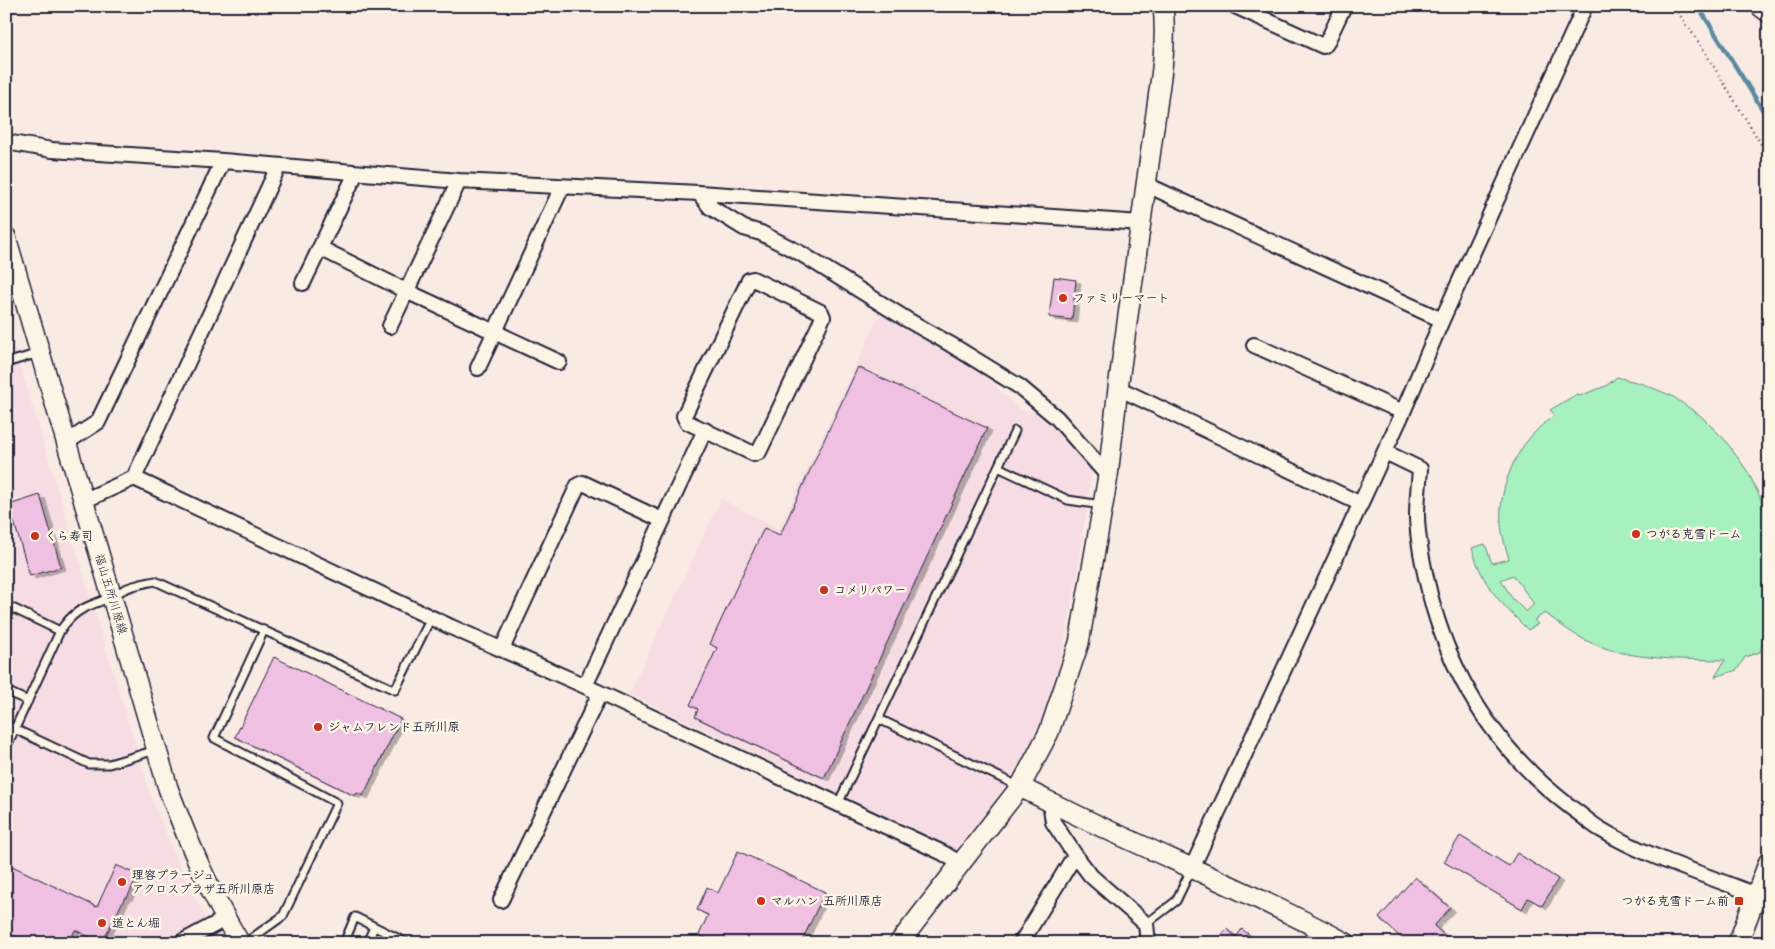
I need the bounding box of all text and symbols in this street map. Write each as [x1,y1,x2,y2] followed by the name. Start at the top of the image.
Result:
[1073,290,1169,306] place label: ファミリーマート
[1057,292,1069,304] marker: ファミリーマート
[1646,526,1742,542] place label: つがる克雪ドーム
[45,528,93,544] place label: くら寿司
[1630,528,1642,540] marker: つがる克雪ドーム
[29,530,41,542] marker: くら寿司
[91,551,131,637] street label: 福山五所川原線
[834,582,906,598] place label: コメリパワー
[818,584,830,596] marker: コメリパワー
[328,719,460,735] place label: ジャムフレンド五所川原
[312,721,324,733] marker: ジャムフレンド五所川原
[132,867,275,897] place label: 理容プラージュ アクロスプラザ五所川原店
[116,876,128,888] marker: 理容プラージュ アクロスプラザ五所川原店
[771,893,883,909] place label: マルハン 五所川原店
[1621,893,1729,909] place label: つがる克雪ドーム前
[755,895,767,907] marker: マルハン 五所川原店
[1733,895,1745,907] marker: つがる克雪ドーム前
[112,915,160,931] place label: 道とん堀
[96,917,108,929] marker: 道とん堀

